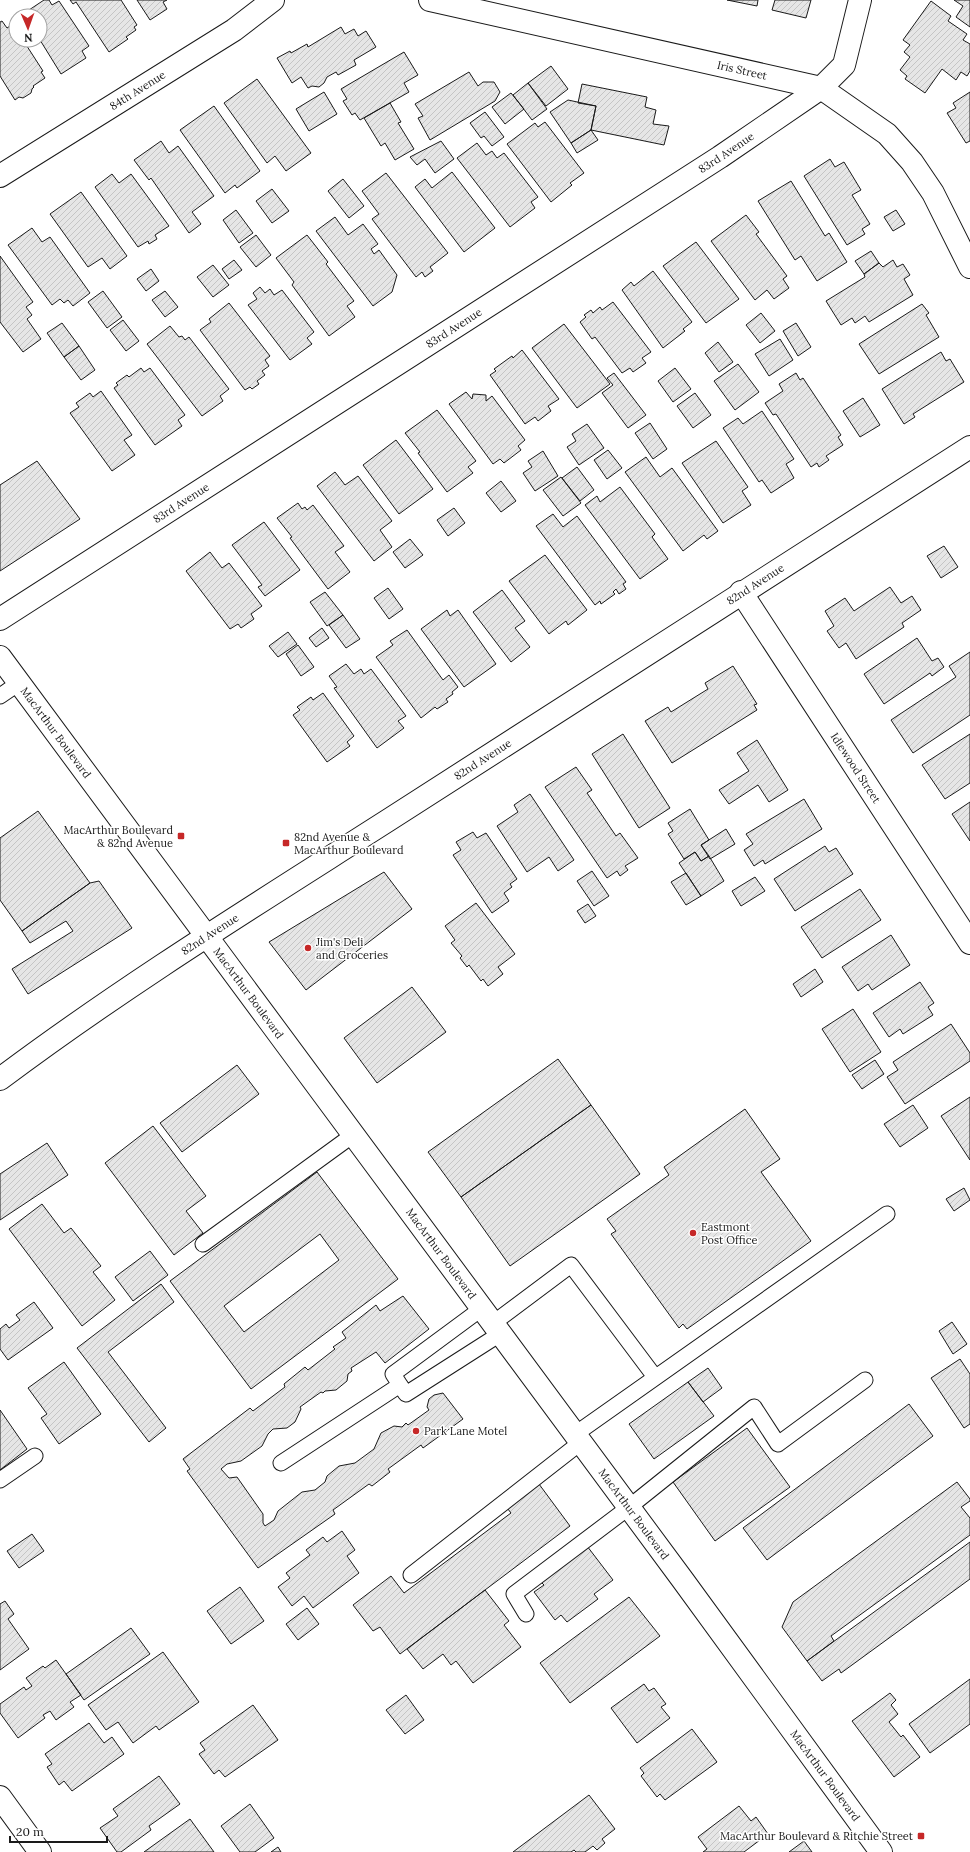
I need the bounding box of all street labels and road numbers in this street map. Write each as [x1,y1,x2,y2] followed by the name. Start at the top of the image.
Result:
[716,58,769,83] street label: Iris Street
[107,68,168,113] street label: 84th Avenue
[696,129,757,176] street label: 83rd Avenue
[423,305,484,351] street label: 83rd Avenue
[150,480,212,526] street label: 83rd Avenue
[724,561,787,608] street label: 82nd Avenue
[18,684,94,781] street label: MacArthur Boulevard
[828,730,884,806] street label: Idlewood Street
[451,736,514,783] street label: 82nd Avenue
[178,910,241,958] street label: 82nd Avenue
[210,945,287,1042] street label: MacArthur Boulevard
[403,1205,480,1302] street label: MacArthur Boulevard
[596,1466,672,1563] street label: MacArthur Boulevard
[787,1727,863,1824] street label: MacArthur Boulevard

